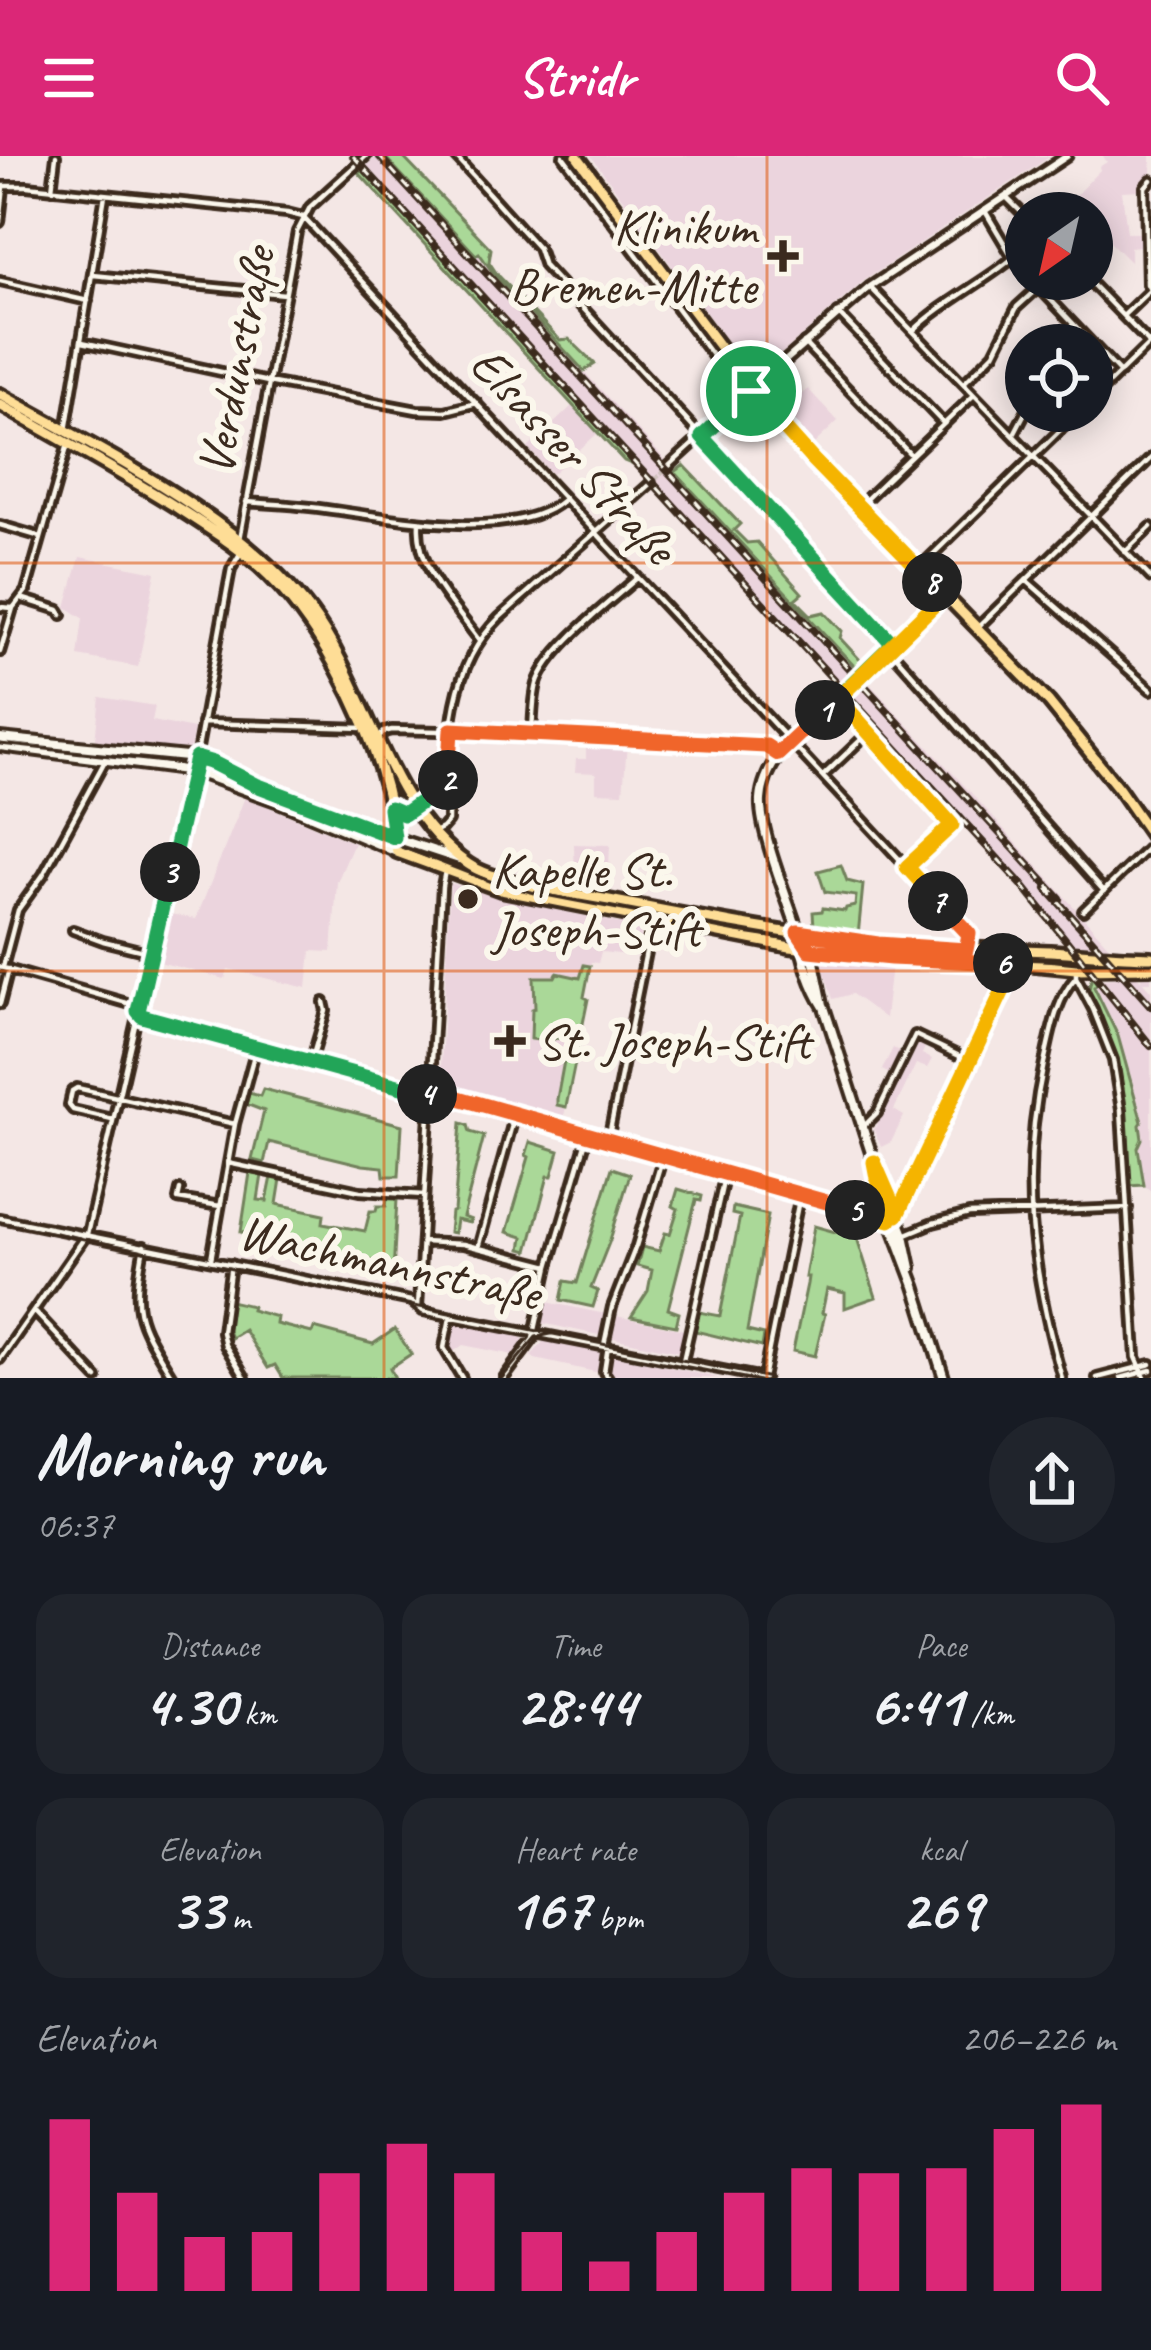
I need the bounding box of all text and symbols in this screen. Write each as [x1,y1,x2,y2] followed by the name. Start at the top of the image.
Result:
[517,44,634,112] text: Stridr
[36,45,102,111] icon: menu
[1049,45,1115,111] icon: search
[1005,192,1113,300] north arrow
[1005,192,1113,432] map controls
[510,195,760,318] place label: Klinikum Bremen-Mitte
[183,238,290,480] street label: Verdunstraße
[767,240,799,272] marker: Klinikum Bremen-Mitte
[1005,324,1113,432] button: locate
[457,333,694,580] street label: Elsasser Straße
[700,340,802,442] pin
[718,358,784,424] icon: arrive
[902,552,962,612] pin: 8
[925,561,939,603] text: 8
[795,680,855,740] pin: 1
[818,689,832,731] text: 1
[418,750,478,810] pin: 2
[441,759,455,801] text: 2
[489,838,705,961] place label: Kapelle St. Joseph-Stift
[140,842,200,902] pin: 3
[163,851,177,893] text: 3
[908,871,968,931] pin: 7
[931,880,945,922] text: 7
[455,886,481,912] marker: Kapelle St. Joseph-Stift
[973,933,1033,993] pin: 6
[995,942,1011,984] text: 6
[537,1009,815,1073] place label: St. Joseph-Stift
[494,1025,526,1057] marker: St. Joseph-Stift
[397,1064,457,1124] pin: 4
[420,1073,434,1115] text: 4
[825,1180,885,1240] pin: 5
[848,1189,862,1231] text: 5
[234,1199,549,1326] street label: Wachmannstraße
[36,1414,324,1497] text: Morning run
[989,1417,1115,1543] button: share
[36,1501,114,1550] text: 06:37
[161,1625,259,1667] text: Distance
[550,1625,601,1667] text: Time
[916,1625,967,1667] text: Pace
[143,1667,236,1743] text: 4.30
[516,1667,635,1743] text: 28:44
[869,1667,963,1743] text: 6:41
[236,1693,276,1735] text: km
[963,1693,1014,1735] text: /km
[159,1829,261,1871] text: Elevation
[515,1829,636,1871] text: Heart rate
[919,1829,963,1871] text: kcal
[170,1871,224,1947] text: 33
[508,1871,590,1947] text: 167
[900,1871,982,1947] text: 269
[224,1897,250,1939] text: m
[590,1897,643,1939] text: bpm
[36,2014,156,2063] text: Elevation
[961,2014,1115,2063] text: 206–226 m

